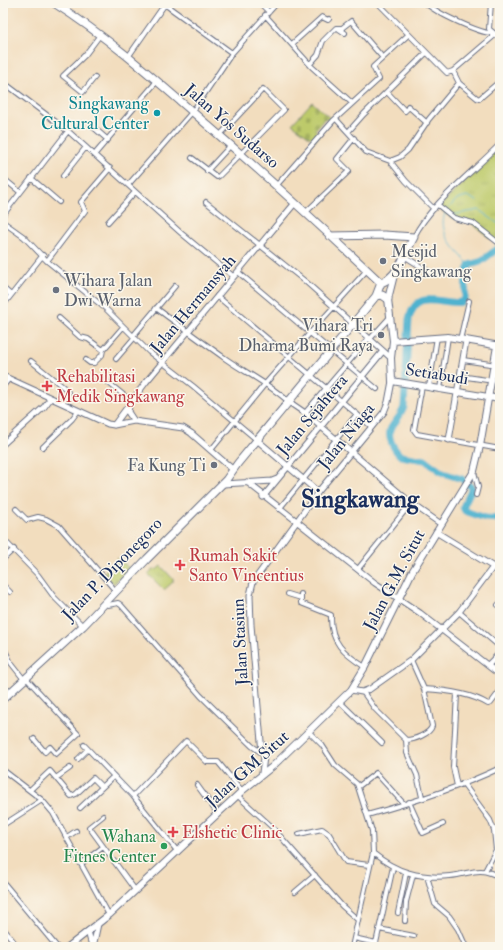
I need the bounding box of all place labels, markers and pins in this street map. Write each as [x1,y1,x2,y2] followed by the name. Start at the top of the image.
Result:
[41,93,150,134] place label: Singkawang Cultural Center
[152,108,162,118] marker: Singkawang Cultural Center
[391,241,472,282] place label: Mesjid Singkawang
[378,256,388,266] marker: Mesjid Singkawang
[63,270,152,311] place label: Wihara Jalan Dwi Warna
[51,285,61,295] marker: Wihara Jalan Dwi Warna
[239,315,374,357] place label: Vihara Tri Dharma Bumi Raya
[376,330,386,340] marker: Vihara Tri Dharma Bumi Raya
[56,366,185,407] place label: Rehabilitasi Medik Singkawang
[41,380,53,392] marker: Rehabilitasi Medik Singkawang
[127,455,206,476] place label: Fa Kung Ti
[209,460,219,470] marker: Fa Kung Ti
[189,545,304,586] place label: Rumah Sakit Santo Vincentius
[174,559,186,571] marker: Rumah Sakit Santo Vincentius
[182,822,282,843] place label: Elshetic Clinic
[63,826,157,867] place label: Wahana Fitnes Center
[167,826,179,838] marker: Elshetic Clinic
[159,841,169,851] marker: Wahana Fitnes Center

